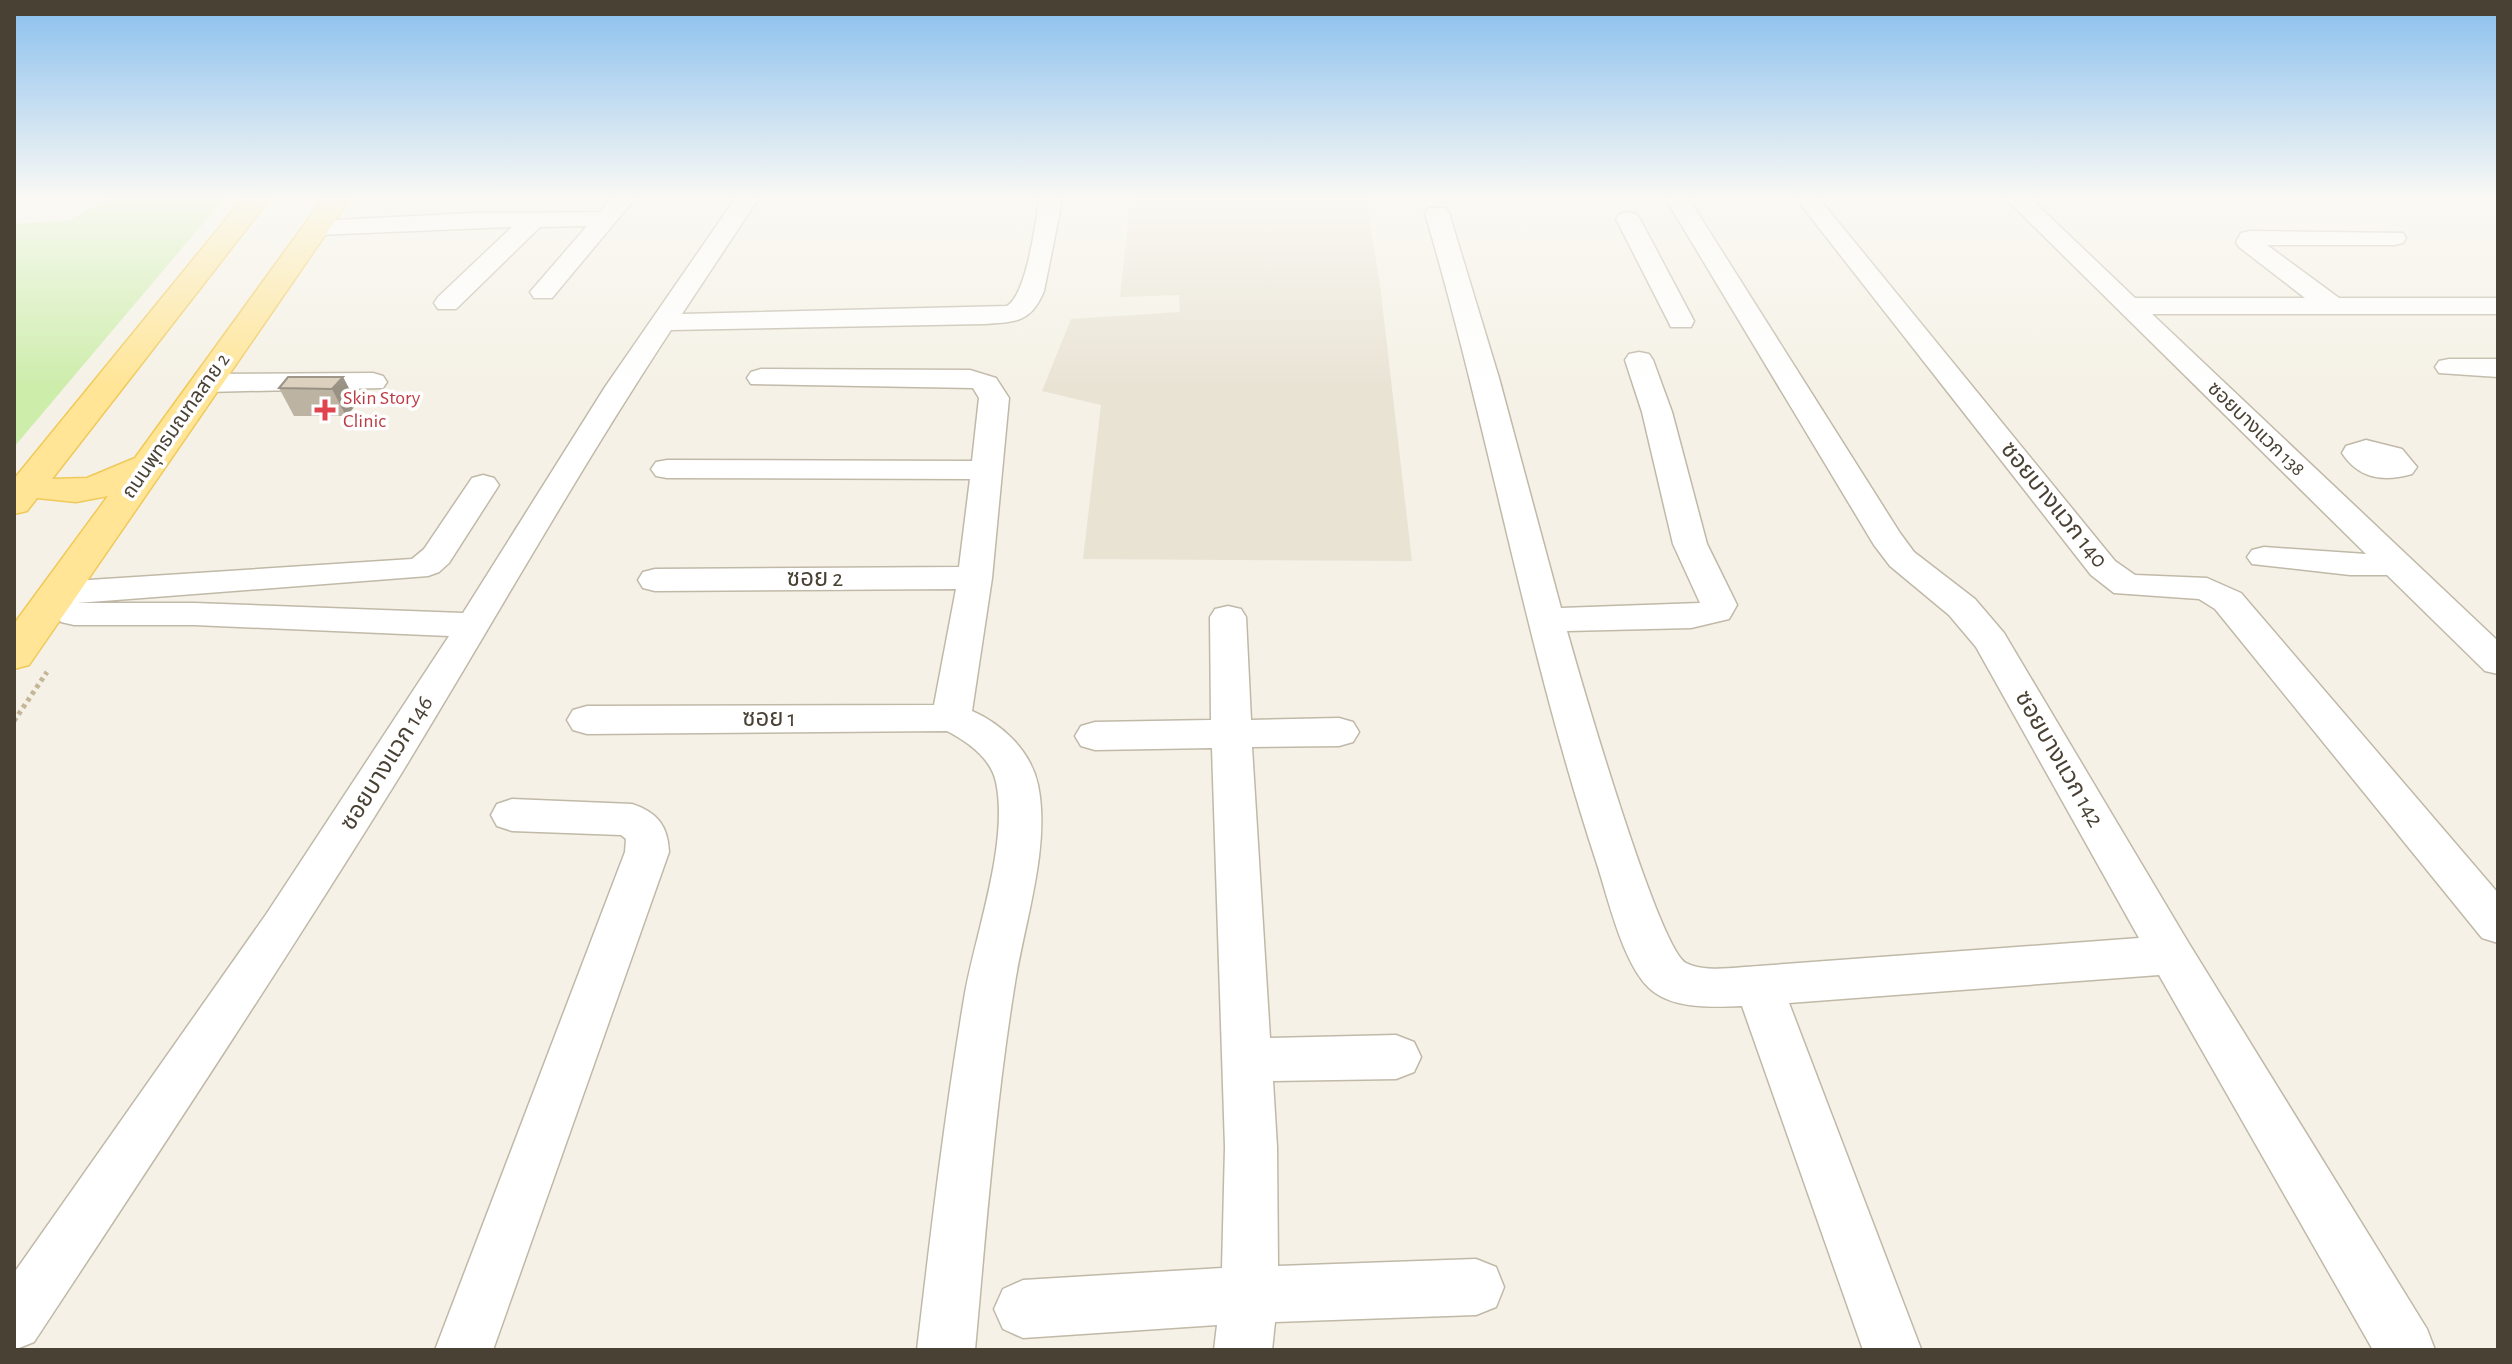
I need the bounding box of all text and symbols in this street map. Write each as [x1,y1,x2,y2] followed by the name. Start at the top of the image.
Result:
[119,350,234,503] street label: ถนนพุทธมณฑลสาย 2
[2204,378,2308,480] street label: ซอยบางแวก 138
[343,388,421,431] place label: Skin Story Clinic
[314,399,336,421] marker: Skin Story Clinic
[1996,437,2112,573] street label: ซอยบางแวก 140
[787,567,843,591] street label: ซอย 2
[2010,687,2108,831] street label: ซอยบางแวก 142
[336,692,438,834] street label: ซอยบางแวก 146
[742,707,796,731] street label: ซอย 1

